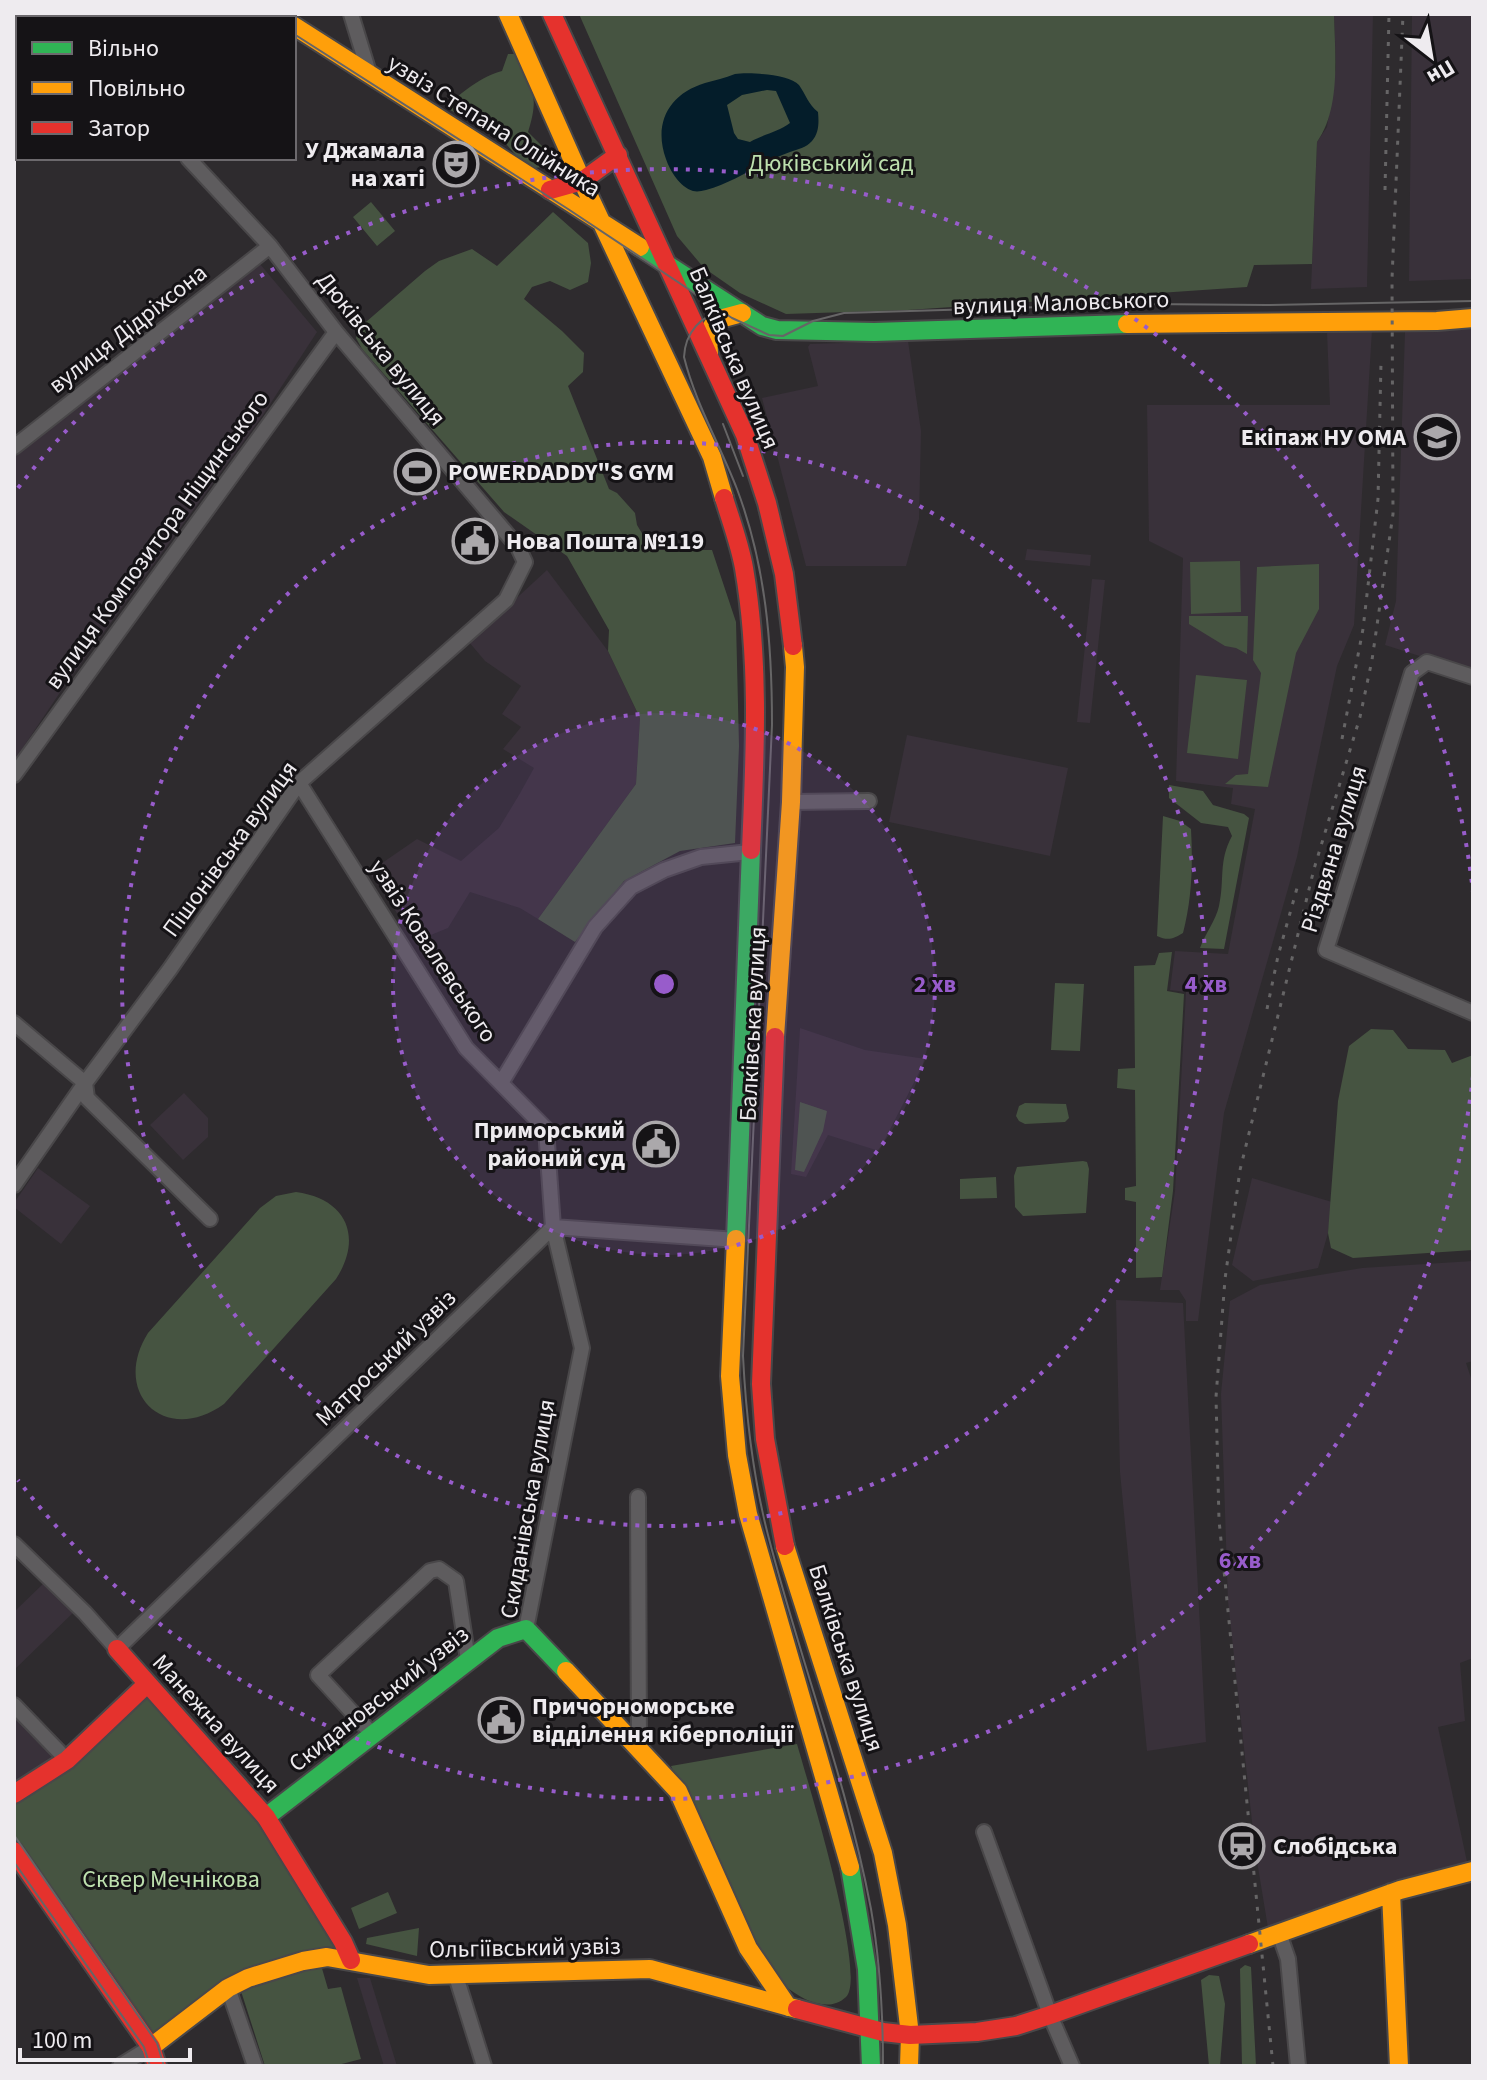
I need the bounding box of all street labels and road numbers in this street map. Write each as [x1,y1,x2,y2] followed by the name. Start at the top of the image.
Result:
[380,46,608,206] street label: узвіз Степана Олійника
[41,256,215,402] street label: вулиця Дідріхсона
[680,261,788,455] street label: Балківська вулиця
[308,264,454,434] street label: Дюківська вулиця
[952,282,1170,324] street label: вулиця Маловського
[37,383,277,697] street label: вулиця Композитора Ніщинського
[154,754,306,944] street label: Пішонівська вулиця
[1292,761,1376,937] street label: Різдвяна вулиця
[360,852,506,1050] street label: узвіз Ковалевського
[730,926,776,1122] street label: Балківська вулиця
[308,1281,464,1434] street label: Матроський узвіз
[491,1397,565,1621] street label: Скиданівська вулиця
[799,1560,893,1756] street label: Балківська вулиця
[281,1617,477,1781] street label: Скидановський узвіз
[144,1647,288,1801] street label: Манежна вулиця
[429,1929,621,1967] street label: Ольгіївський узвіз

